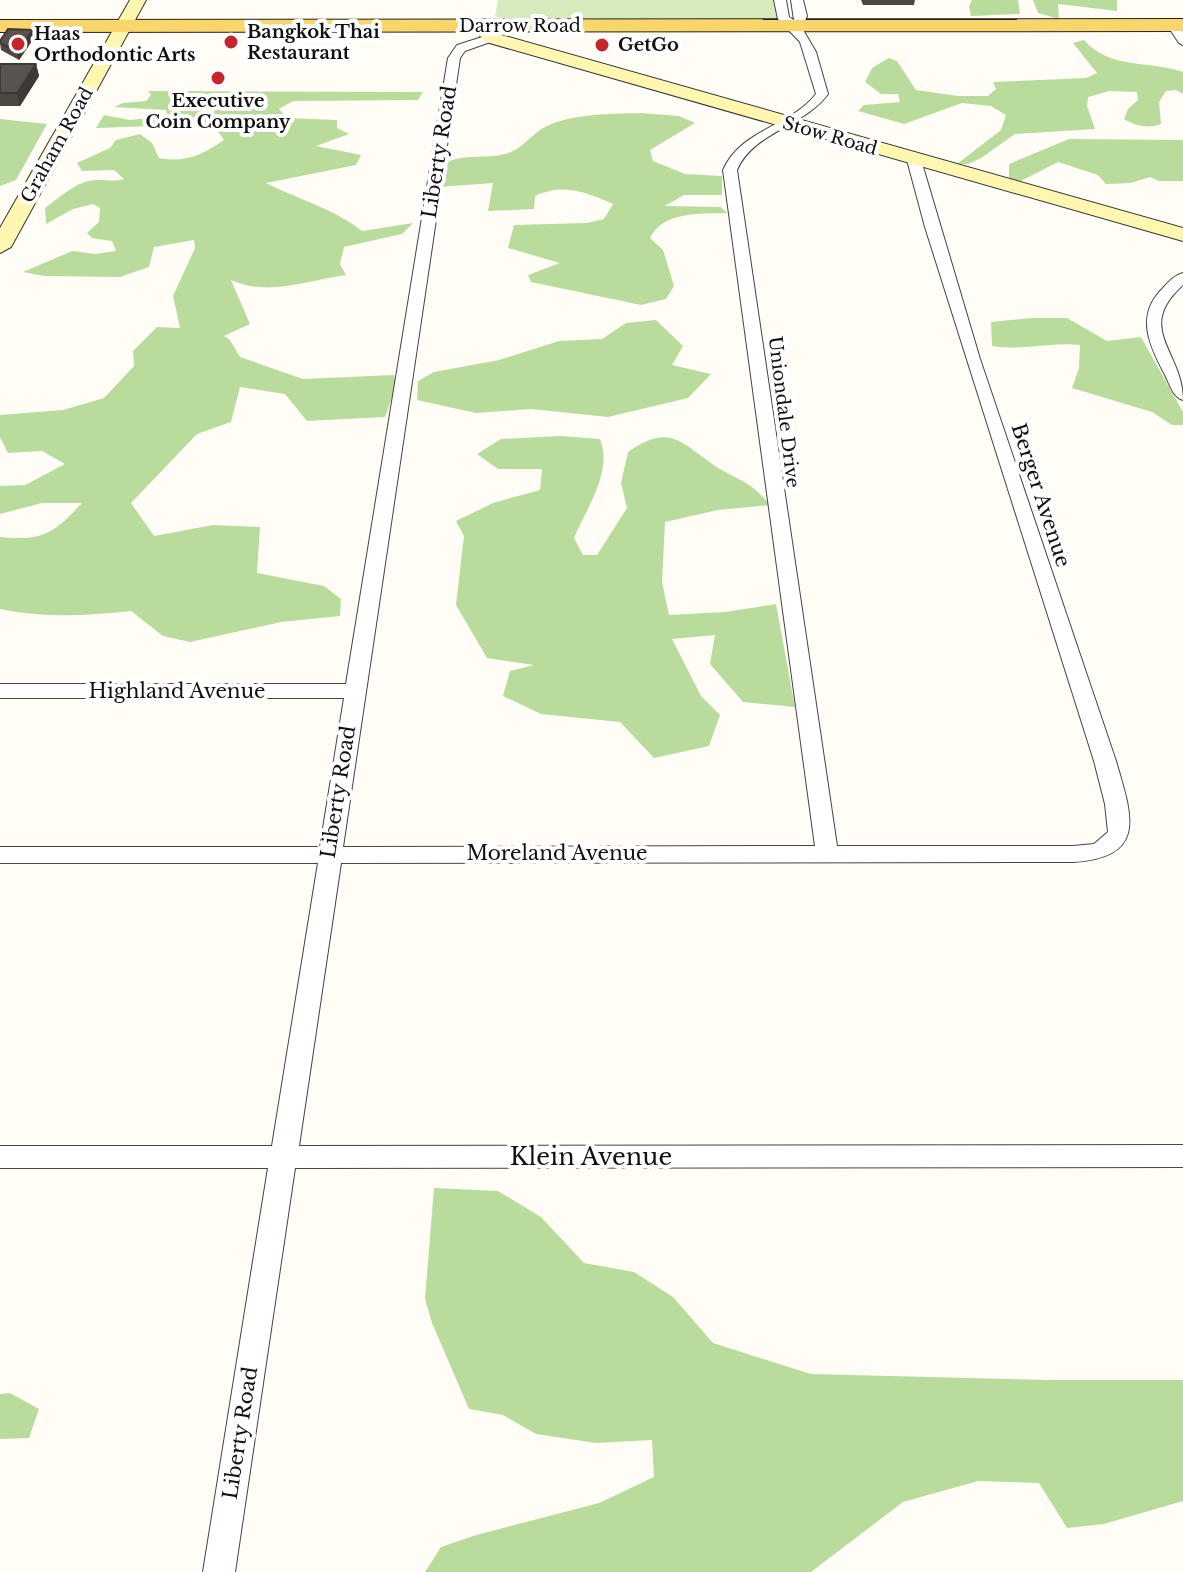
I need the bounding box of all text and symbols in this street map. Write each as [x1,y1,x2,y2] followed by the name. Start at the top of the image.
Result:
[459,15,581,37] street label: Darrow Road
[247,21,380,64] place label: Bangkok Thai Restaurant
[34,23,195,66] place label: Haas Orthodontic Arts
[222,33,240,51] marker: Bangkok Thai Restaurant
[618,34,679,56] place label: GetGo
[9,35,27,53] marker: Haas Orthodontic Arts
[593,36,611,54] marker: GetGo
[209,69,227,87] marker: Executive Coin Company
[16,83,98,207] street label: Graham Road
[417,84,461,220] street label: Liberty Road
[146,90,291,133] place label: Executive Coin Company
[780,112,880,160] street label: Stow Road
[764,335,804,489] street label: Uniondale Drive
[1006,420,1076,570] street label: Berger Avenue
[88,679,266,703] street label: Highland Avenue
[316,724,360,860] street label: Liberty Road
[466,841,648,865] street label: Moreland Avenue
[510,1142,672,1171] street label: Klein Avenue
[218,1365,262,1501] street label: Liberty Road

